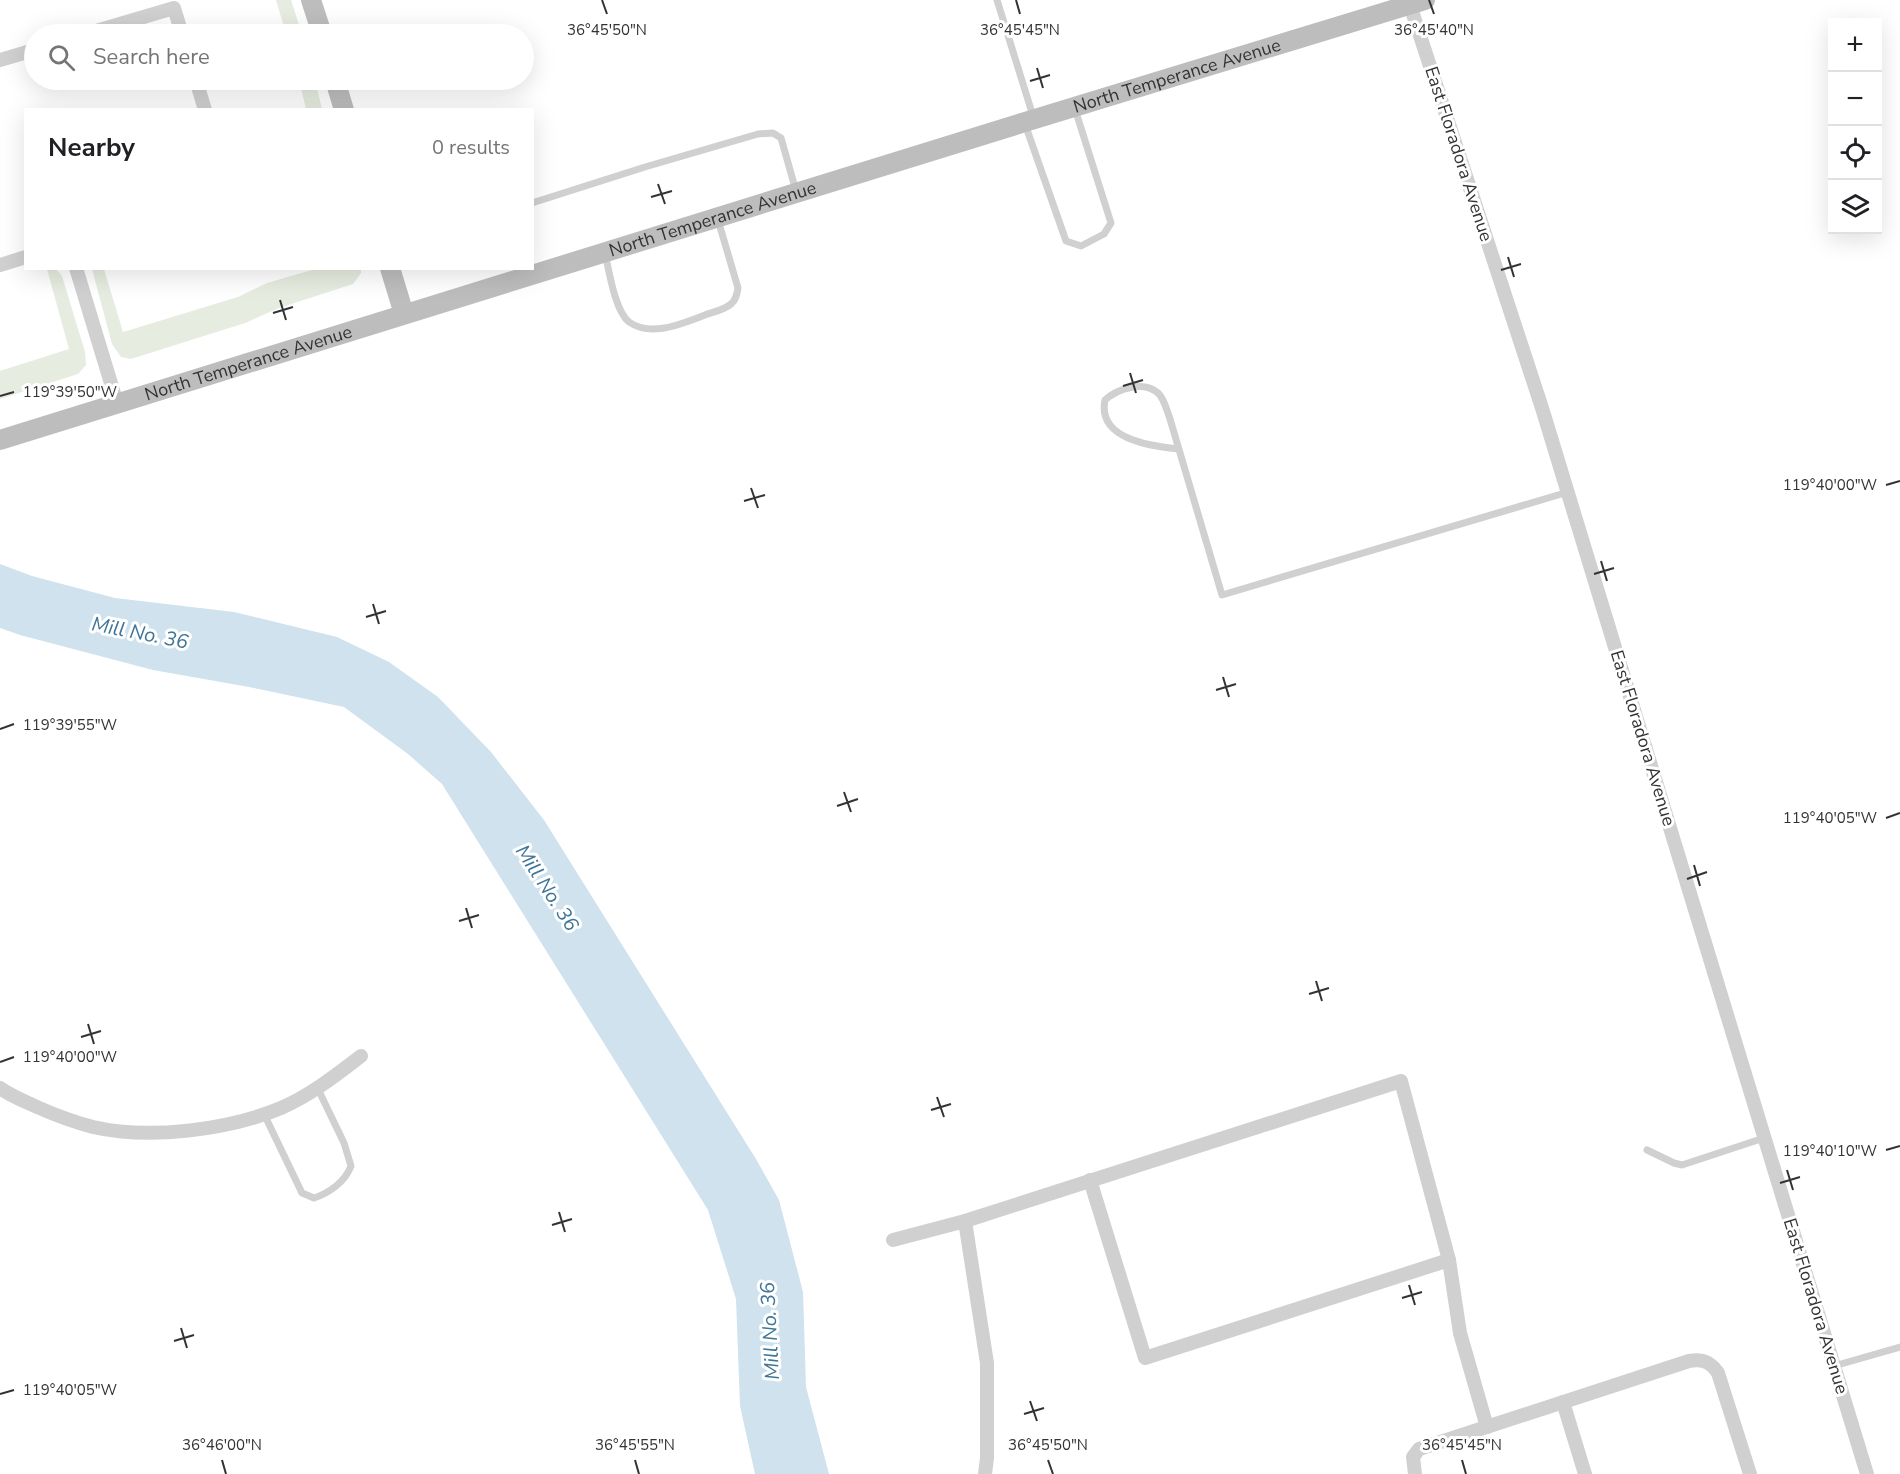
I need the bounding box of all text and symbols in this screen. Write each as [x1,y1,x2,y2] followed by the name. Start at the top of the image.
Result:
[1828,18,1882,234] map controls
[1828,18,1882,72] button: +
[567,20,647,40] text: 36°45'50"N
[980,20,1060,40] text: 36°45'45"N
[1394,20,1474,40] text: 36°45'40"N
[24,24,534,90] search box
[1070,33,1284,119] street label: North Temperance Avenue
[45,41,78,74] icon: search
[93,42,210,72] text: Search here
[1419,63,1499,245] street label: East Floradora Avenue
[1828,72,1882,126] button: −
[1828,126,1882,180] button: locate
[48,130,135,165] text: Nearby
[432,134,510,161] text: 0 results
[606,176,819,262] street label: North Temperance Avenue
[1828,180,1882,234] button: layers
[142,320,355,406] street label: North Temperance Avenue
[23,382,118,402] text: 119°39'50"W
[1783,475,1878,495] text: 119°40'00"W
[89,610,191,656] water label: Mill No. 36
[1605,647,1681,829] street label: East Floradora Avenue
[23,715,118,735] text: 119°39'55"W
[1783,808,1878,828] text: 119°40'05"W
[509,840,585,936] water label: Mill No. 36
[23,1047,118,1067] text: 119°40'00"W
[1783,1141,1878,1161] text: 119°40'10"W
[1778,1215,1854,1397] street label: East Floradora Avenue
[754,1281,786,1381] water label: Mill No. 36
[23,1380,118,1400] text: 119°40'05"W
[182,1435,262,1455] text: 36°46'00"N
[595,1435,675,1455] text: 36°45'55"N
[1008,1435,1088,1455] text: 36°45'50"N
[1422,1435,1502,1455] text: 36°45'45"N

